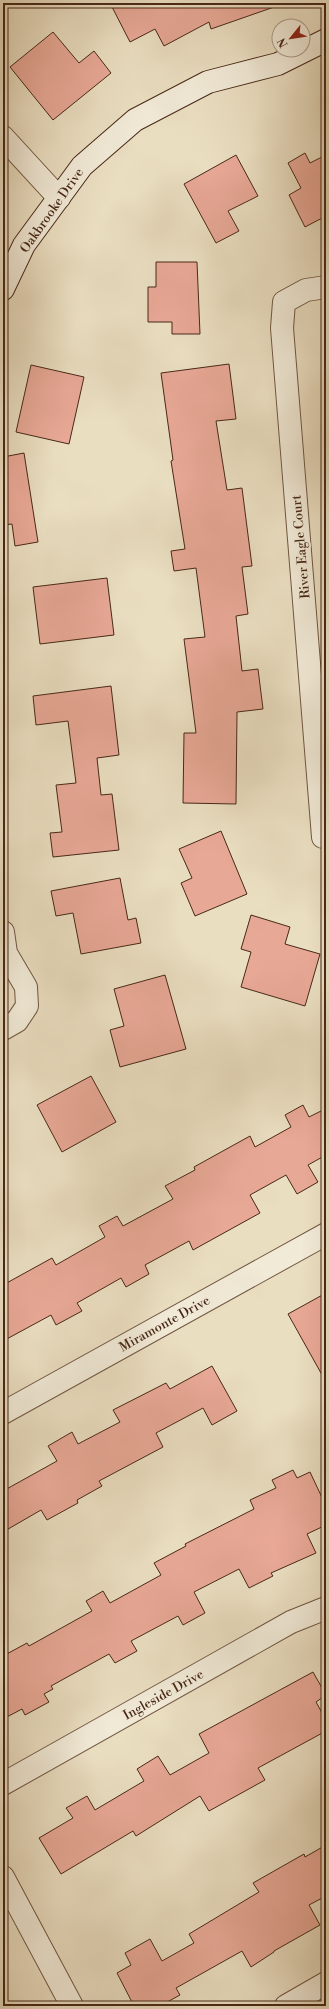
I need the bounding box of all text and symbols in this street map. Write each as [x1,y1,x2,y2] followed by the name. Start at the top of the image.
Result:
[271,18,311,58] north arrow
[275,35,291,50] text: N
[17,165,87,256] street label: Oakbrooke Drive
[288,494,313,599] street label: River Eagle Court
[116,1292,213,1355] street label: Miramonte Drive
[120,1666,207,1724] street label: Ingleside Drive

